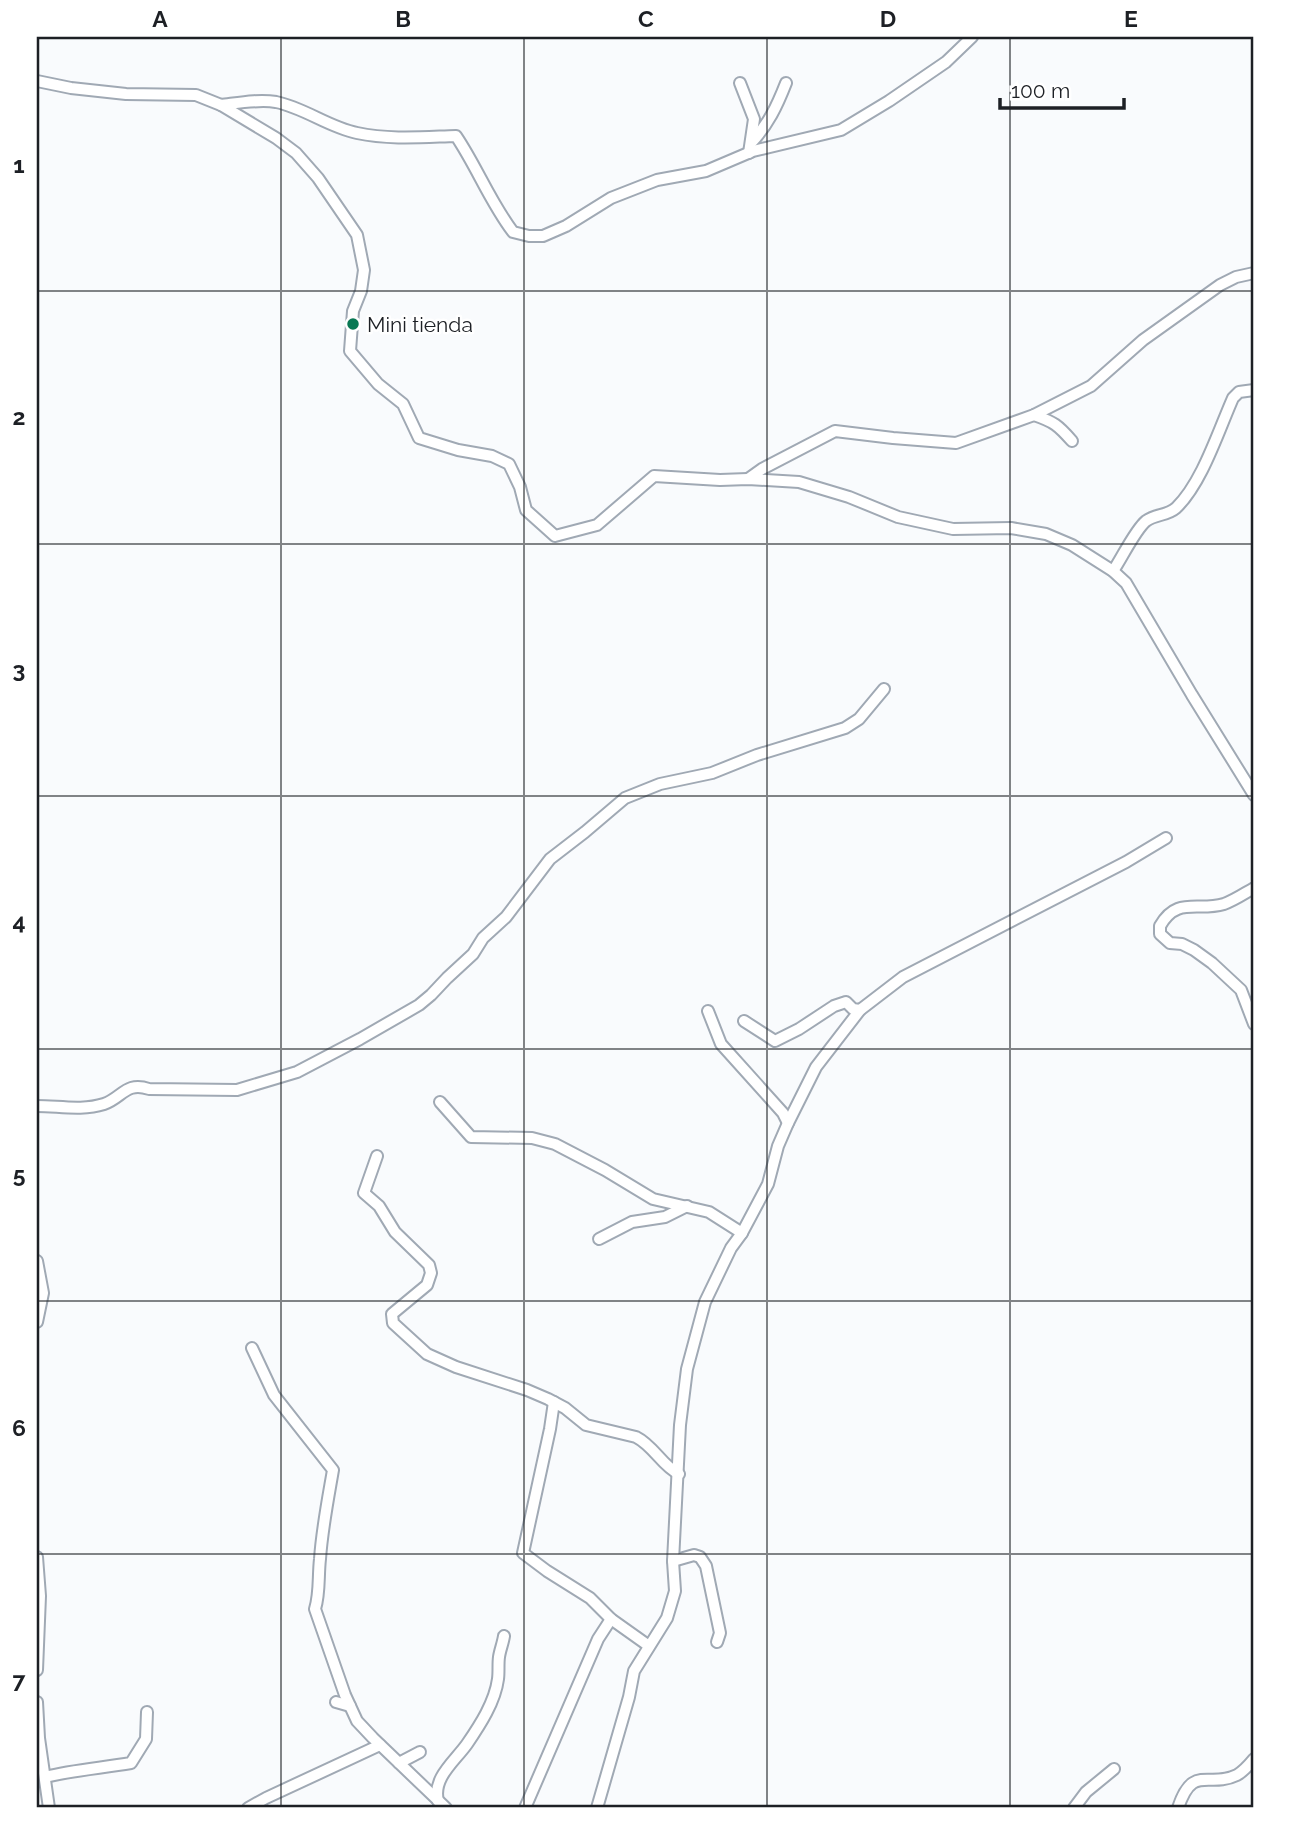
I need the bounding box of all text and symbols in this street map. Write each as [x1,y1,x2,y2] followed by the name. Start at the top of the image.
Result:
[152,5,168,32] text: A
[395,5,411,32] text: B
[638,5,654,32] text: C
[880,5,896,32] text: D
[1124,5,1138,32] text: E
[1000,66,1125,110] scale bar
[1011,78,1070,103] text: 100 m
[13,151,25,178] text: 1
[367,312,473,337] place label: Mini tienda
[345,316,361,332] marker: Mini tienda
[13,403,25,430] text: 2
[13,656,25,683] text: 3
[12,908,26,935] text: 4
[13,1161,26,1188] text: 5
[12,1414,26,1441] text: 6
[13,1666,26,1693] text: 7

